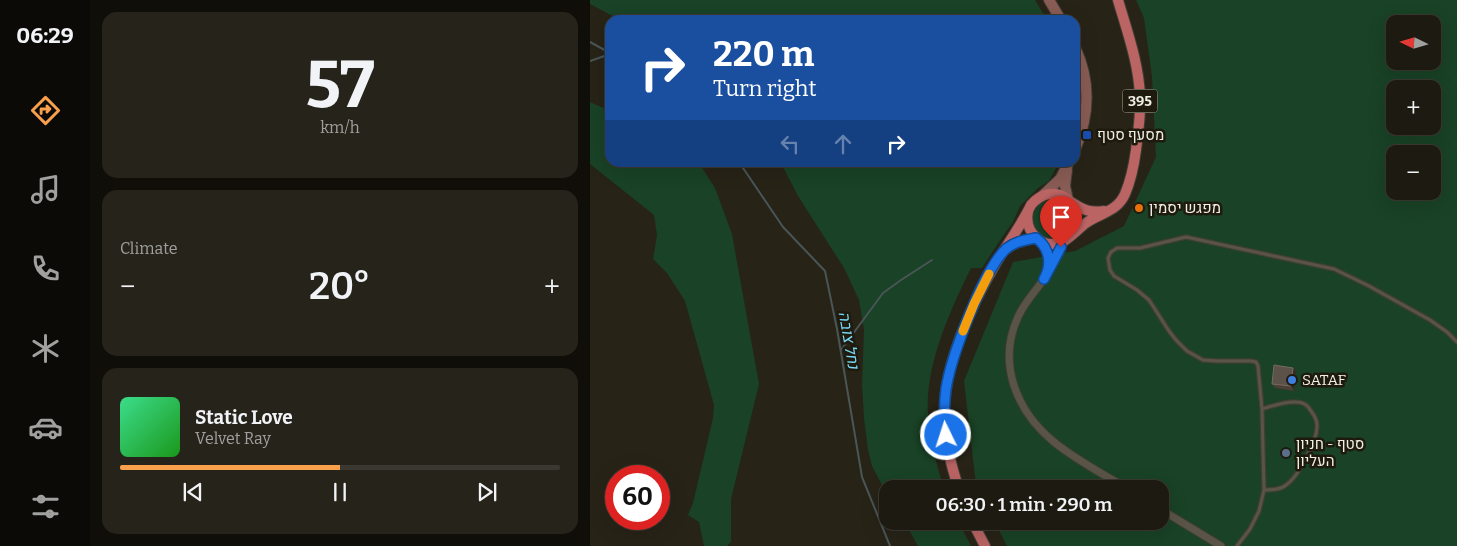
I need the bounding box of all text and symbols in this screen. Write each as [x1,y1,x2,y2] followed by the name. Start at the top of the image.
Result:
[1386,15,1441,70] north arrow
[1386,15,1441,200] map controls
[16,22,74,49] text: 06:29
[713,33,814,75] text: 220 m
[630,35,695,100] icon: right
[305,46,375,124] text: 57
[713,75,816,102] text: Turn right
[1386,80,1441,135] button: +
[1122,90,1158,112] road number: 395
[28,93,63,128] icon: directions
[320,118,360,137] text: km/h
[1097,126,1164,144] place label: מסעף סטף
[1081,129,1093,141] marker: מסעף סטף
[776,130,804,158] icon: left
[829,130,857,158] icon: ahead
[882,130,910,158] icon: right
[1386,145,1441,200] button: −
[28,172,63,207] icon: music
[1040,196,1082,247] pin
[1149,199,1221,217] place label: מפגש יסמין
[1133,202,1145,214] marker: מפגש יסמין
[1047,203,1075,231] icon: arrive
[120,239,178,258] text: Climate
[28,251,63,286] icon: phone
[309,263,371,309] text: 20°
[120,270,135,303] text: −
[544,270,560,303] text: +
[835,310,864,371] water label: נחל צובה
[28,331,63,366] icon: climate
[1302,371,1347,389] place label: SATAF
[1286,374,1298,386] marker: SATAF
[195,406,293,429] text: Static Love
[919,408,971,460] position arrow
[28,410,63,445] icon: car
[195,429,271,448] text: Velvet Ray
[1296,435,1364,470] place label: סטף - חניון העליון
[1280,447,1292,459] marker: סטף - חניון העליון
[605,465,670,530] speed limit sign: 60
[179,478,207,506] icon: previous
[326,478,354,506] icon: pause
[473,478,501,506] icon: next
[28,489,63,524] icon: filters
[936,493,1112,516] text: 06:30 · 1 min · 290 m

